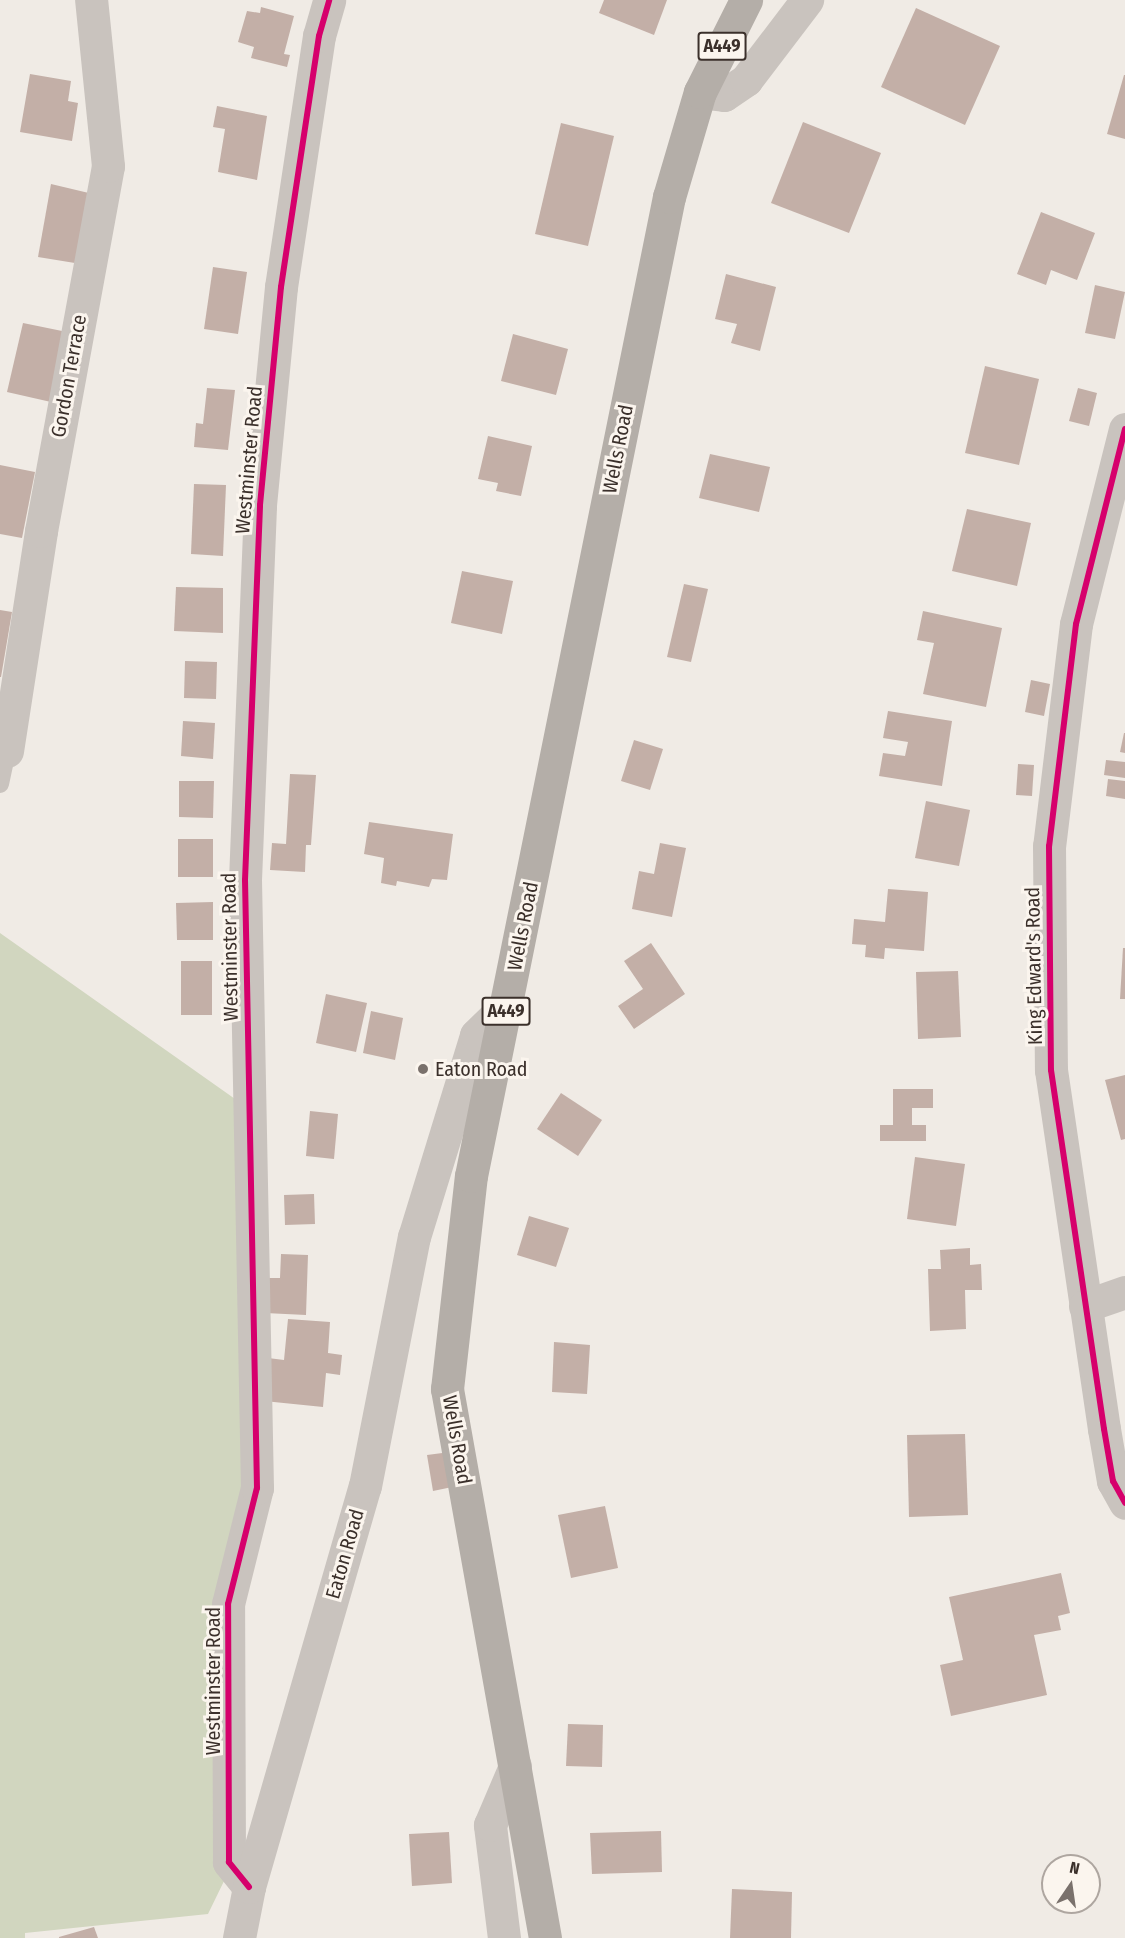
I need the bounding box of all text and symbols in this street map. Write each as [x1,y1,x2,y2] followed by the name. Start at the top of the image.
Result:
[696,31,748,61] road number: A449
[46,313,92,439] street label: Gordon Terrace
[231,385,267,535] street label: Westminster Road
[598,403,638,495] street label: Wells Road
[217,873,243,1021] street label: Westminster Road
[503,880,543,972] street label: Wells Road
[1021,887,1047,1045] street label: King Edward's Road
[480,996,532,1026] road number: A449
[435,1057,527,1081] place label: Eaton Road
[416,1062,430,1076] marker: Eaton Road
[437,1394,477,1486] street label: Wells Road
[321,1506,369,1602] street label: Eaton Road
[201,1607,225,1755] street label: Westminster Road
[1041,1854,1101,1914] north arrow
[1068,1858,1082,1878] text: N

